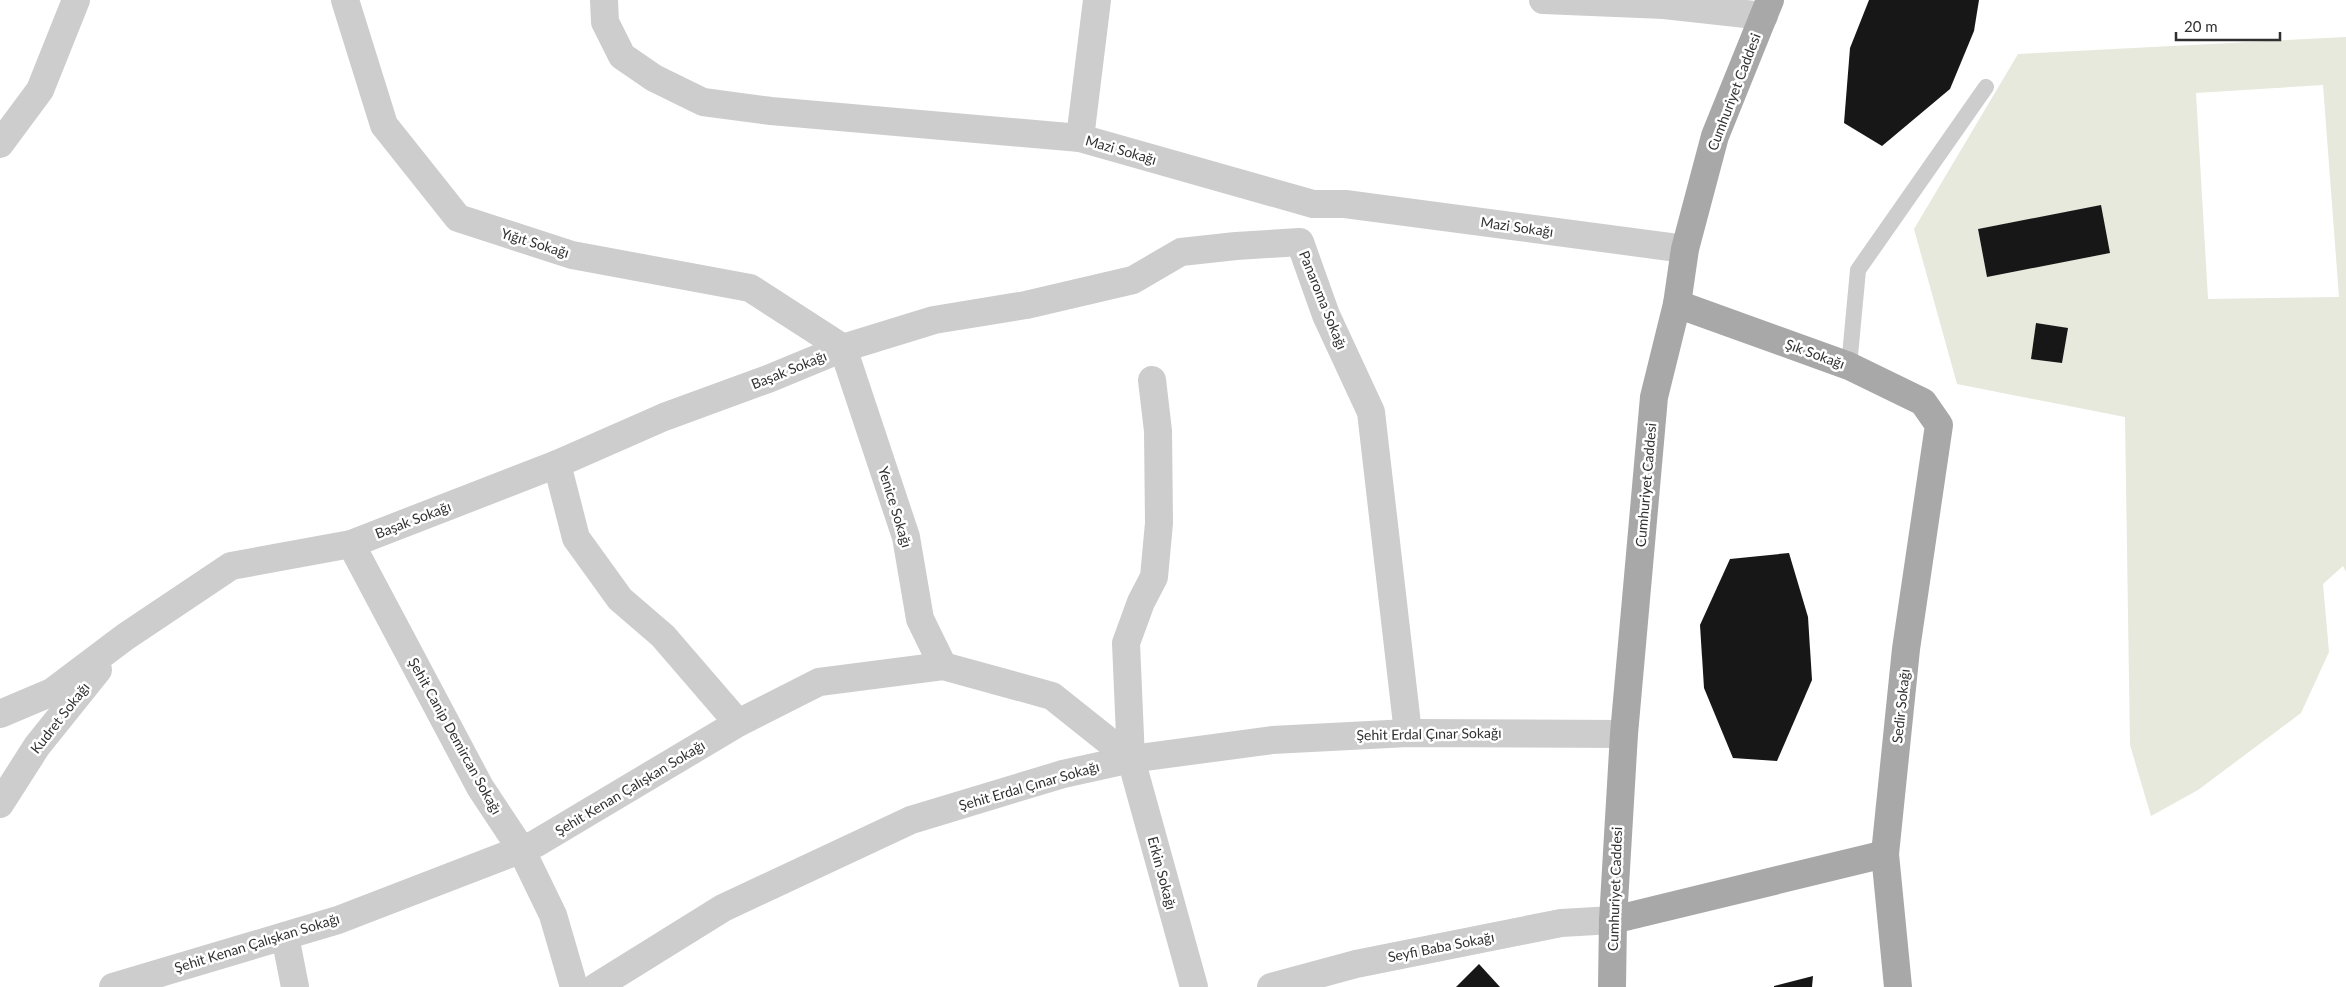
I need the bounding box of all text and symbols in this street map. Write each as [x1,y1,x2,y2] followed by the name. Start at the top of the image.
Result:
[2176,10,2280,42] scale bar
[2184,17,2218,35] text: 20 m
[1703,31,1764,153] street label: Cumhuriyet Caddesi
[1084,131,1159,168] street label: Mazi Sokağı
[1480,213,1555,240] street label: Mazi Sokağı
[499,224,571,261] street label: Yığıt Sokağı
[1296,248,1351,352] street label: Panaroma Sokağı
[1783,335,1847,372] street label: Şık Sokağı
[749,347,829,392] street label: Başak Sokağı
[1632,422,1659,548] street label: Cumhuriyet Caddesi
[875,464,916,549] street label: Yenice Sokağı
[373,497,453,542] street label: Başak Sokağı
[405,654,506,817] street label: Şehit Canip Demircan Sokağı
[1888,668,1913,744] street label: Sedir Sokağı
[27,679,93,757] street label: Kudret Sokağı
[1356,724,1502,743] street label: Şehit Erdal Çınar Sokağı
[552,736,708,839] street label: Şehit Kenan Çalışkan Sokağı
[957,757,1101,814] street label: Şehit Erdal Çınar Sokağı
[1604,827,1625,951] street label: Cumhuriyet Caddesi
[1145,834,1180,911] street label: Erkin Sokağı
[172,909,341,976] street label: Şehit Kenan Çalışkan Sokağı
[1386,928,1496,965] street label: Seyfi Baba Sokağı

